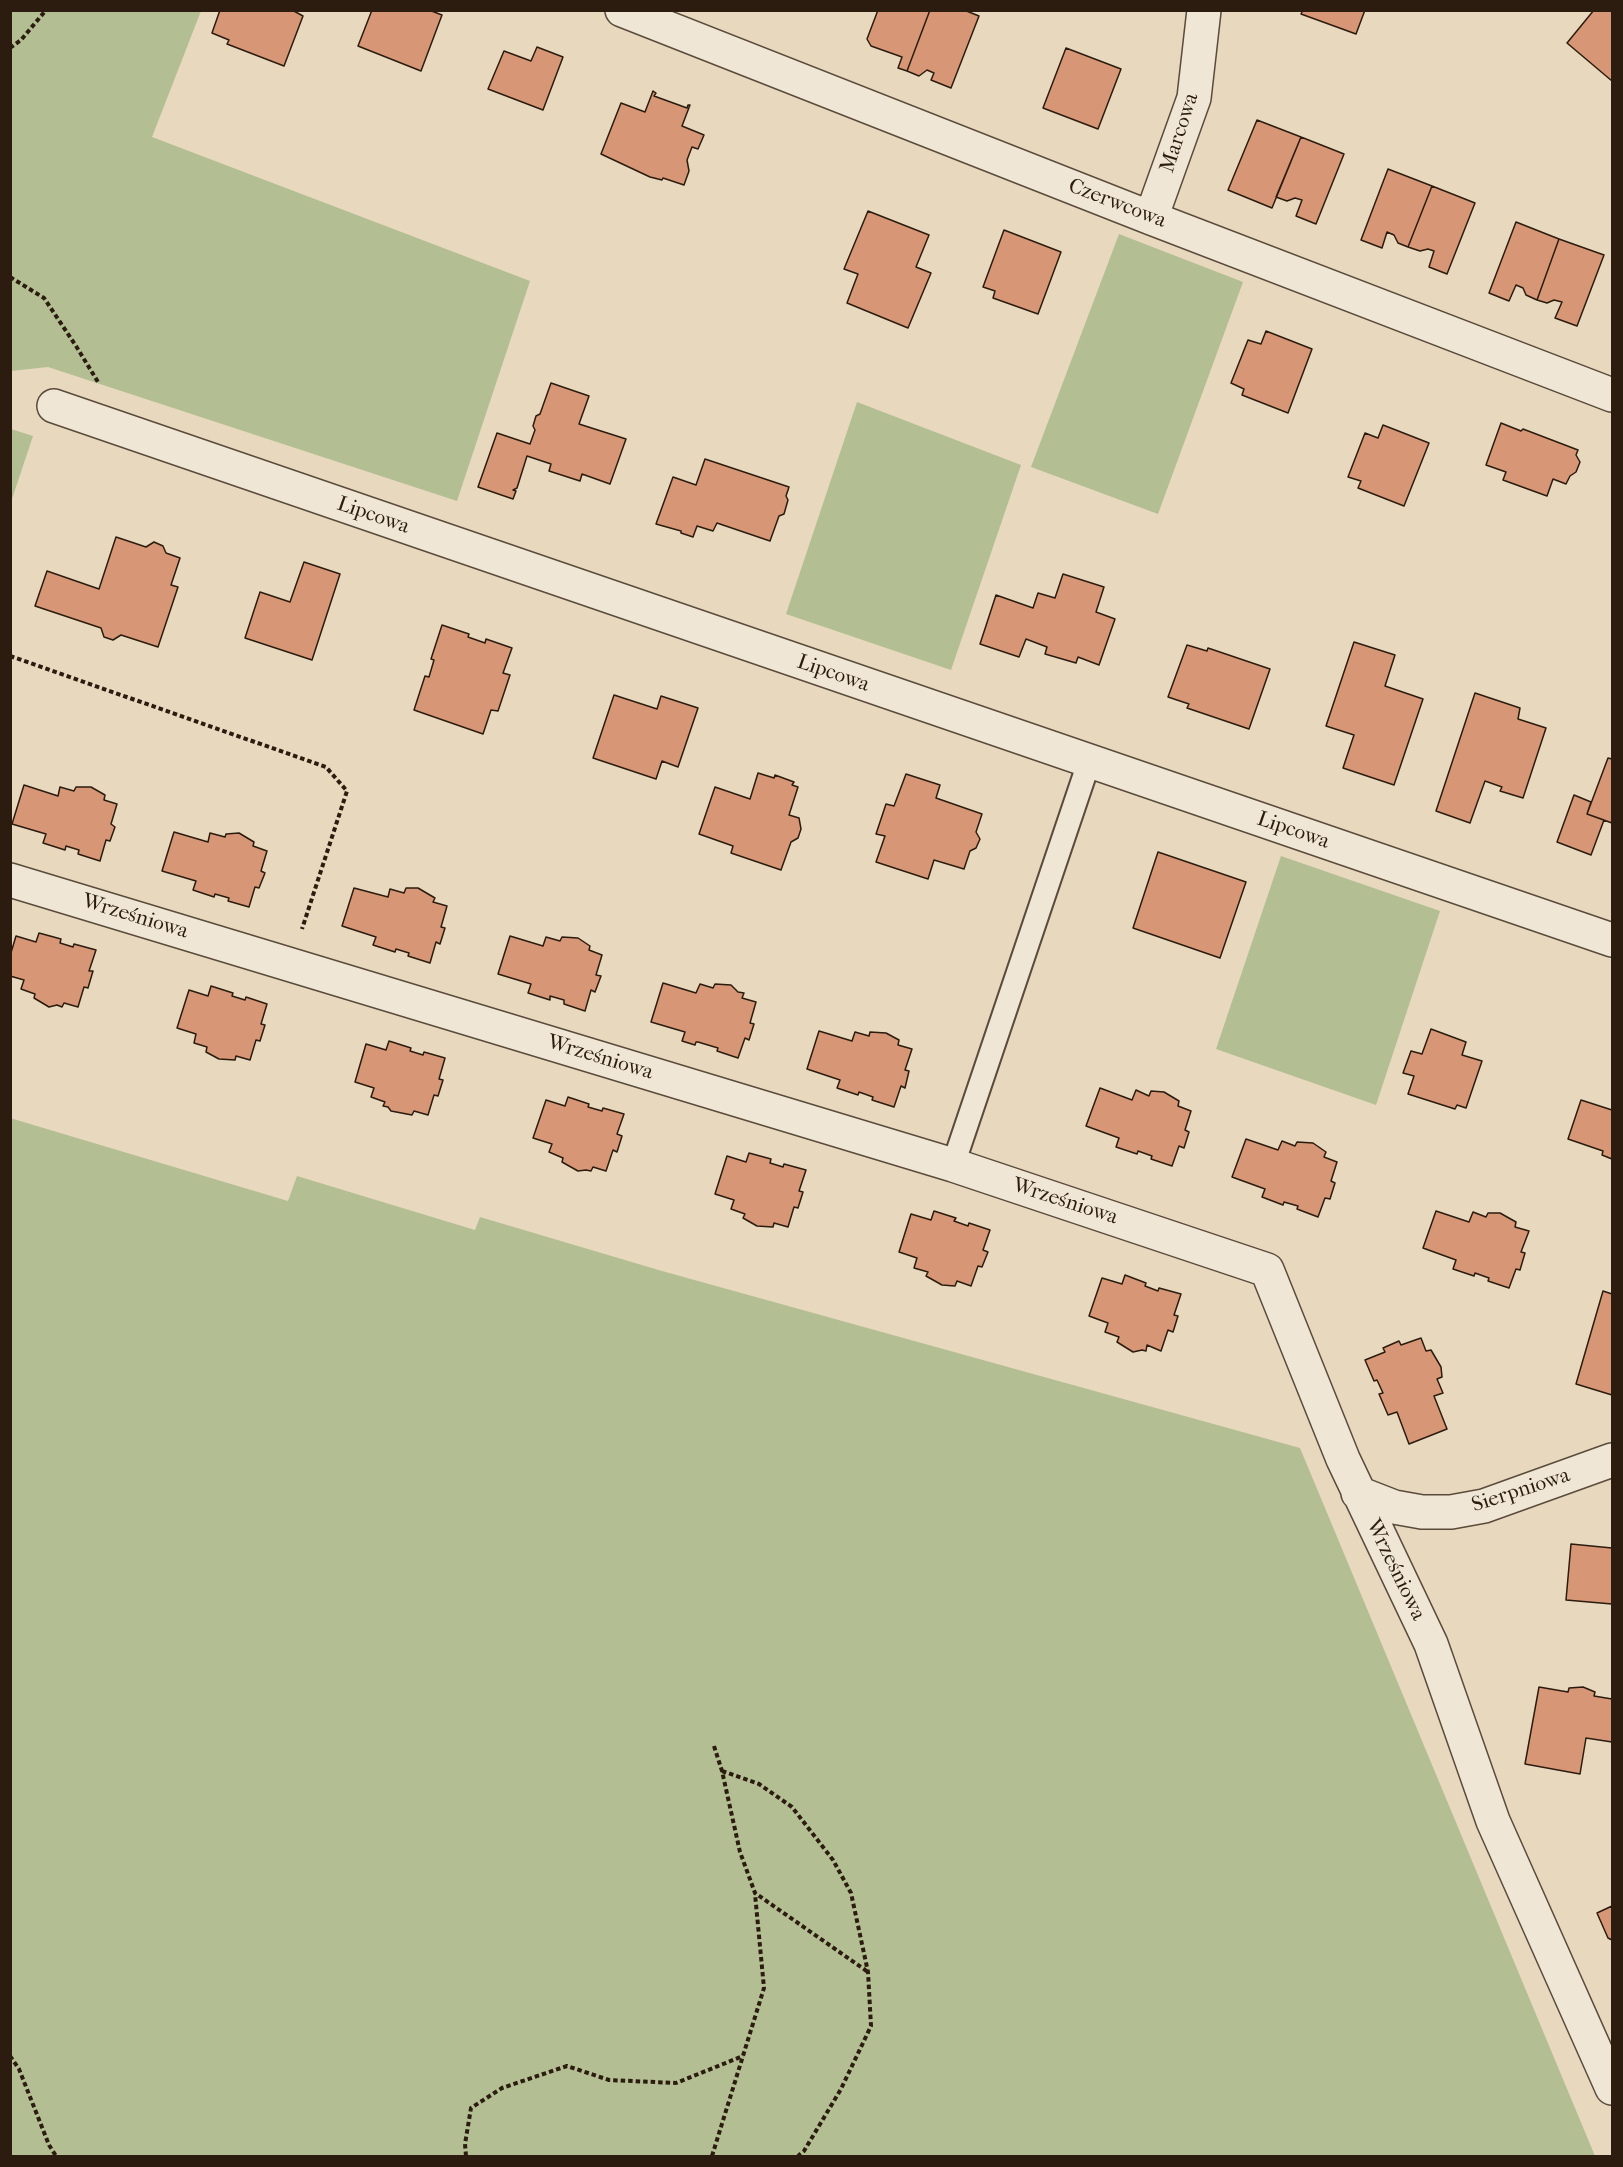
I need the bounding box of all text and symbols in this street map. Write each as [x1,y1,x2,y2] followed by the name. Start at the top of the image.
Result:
[1155,90,1205,176] street label: Marcowa
[1065,174,1169,234] street label: Czerwcowa
[334,492,412,540] street label: Lipcowa
[794,650,872,698] street label: Lipcowa
[1254,807,1332,855] street label: Lipcowa
[79,889,191,945] street label: Wrześniowa
[544,1030,656,1086] street label: Wrześniowa
[1009,1173,1121,1231] street label: Wrześniowa
[1469,1463,1573,1519] street label: Sierpniowa
[1360,1515,1430,1625] street label: Wrześniowa

